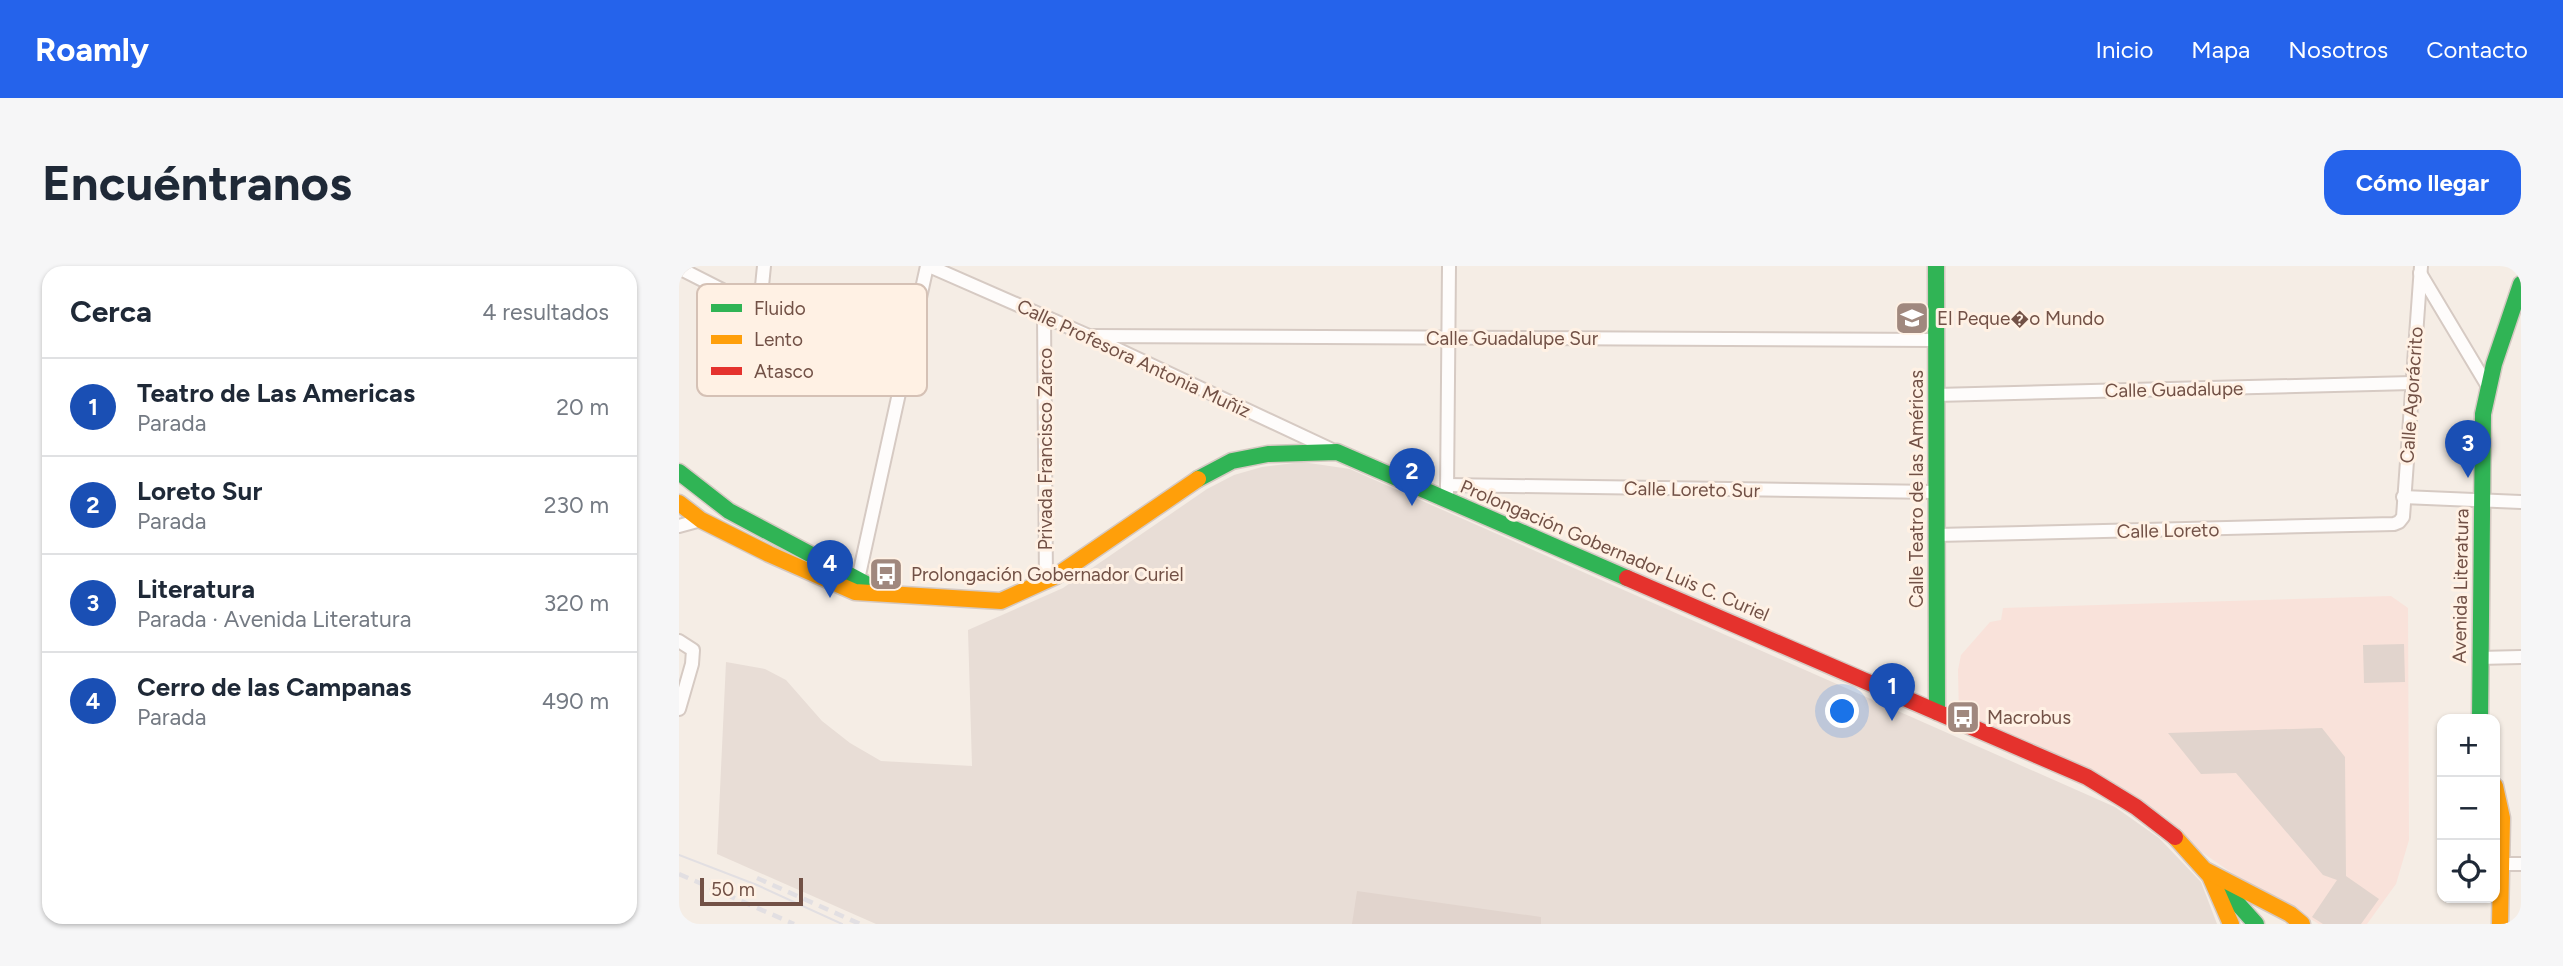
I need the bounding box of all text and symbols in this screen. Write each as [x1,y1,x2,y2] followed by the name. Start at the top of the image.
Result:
[35,30,149,69] text: Roamly
[2095,35,2153,64] text: Inicio
[2191,35,2250,64] text: Mapa
[2288,35,2388,64] text: Nosotros
[2426,35,2528,64] text: Contacto
[2324,150,2521,215] button: Cómo llegar
[42,153,352,212] text: Encuéntranos
[697,284,927,396] legend
[70,293,152,330] text: Cerca
[1013,294,1254,423] street label: Calle Profesora Antonia Muñiz
[754,297,806,320] text: Fluido
[482,298,609,326] text: 4 resultados
[1893,299,1931,337] school or university icon: El Peque�o Mundo
[1937,307,2104,330] place label: El Peque�o Mundo
[2395,326,2428,464] street label: Calle Agorácrito
[1426,327,1599,350] street label: Calle Guadalupe Sur
[754,328,803,351] text: Lento
[1034,348,1057,550] street label: Privada Francisco Zarco
[754,360,814,383] text: Atasco
[1905,370,1928,608] street label: Calle Teatro de las Américas
[137,377,415,409] text: Teatro de Las Americas
[2104,377,2244,402] street label: Calle Guadalupe
[88,393,98,421] text: 1
[556,393,609,421] text: 20 m
[137,409,207,437] text: Parada
[2445,420,2491,478] pin: 3
[1389,448,1435,506] pin: 2
[137,475,262,507] text: Loreto Sur
[1457,475,1773,626] street label: Prolongación Gobernador Luis C. Curiel
[1624,477,1761,502] street label: Calle Loreto Sur
[86,491,100,519] text: 2
[544,491,609,519] text: 230 m
[137,507,207,535] text: Parada
[2448,508,2473,664] street label: Avenida Literatura
[2116,518,2220,543] street label: Calle Loreto
[807,540,853,598] pin: 4
[867,555,905,593] bus stop icon: Prolongación Gobernador Curiel
[911,563,1184,586] place label: Prolongación Gobernador Curiel
[137,573,255,605] text: Literatura
[87,589,99,617] text: 3
[544,589,609,617] text: 320 m
[137,605,411,633] text: Parada · Avenida Literatura
[1869,663,1915,721] pin: 1
[137,671,411,703] text: Cerro de las Campanas
[86,687,100,715] text: 4
[542,687,609,715] text: 490 m
[1825,694,1859,728] your location
[1944,698,1982,736] bus stop icon: Macrobus
[137,703,207,731] text: Parada
[1987,706,2071,729] place label: Macrobus
[2437,714,2500,903] map controls
[2437,714,2500,777] button: +
[2437,777,2500,840] button: −
[2437,840,2500,903] button: locate
[700,875,803,907] scale bar
[711,878,755,901] text: 50 m

